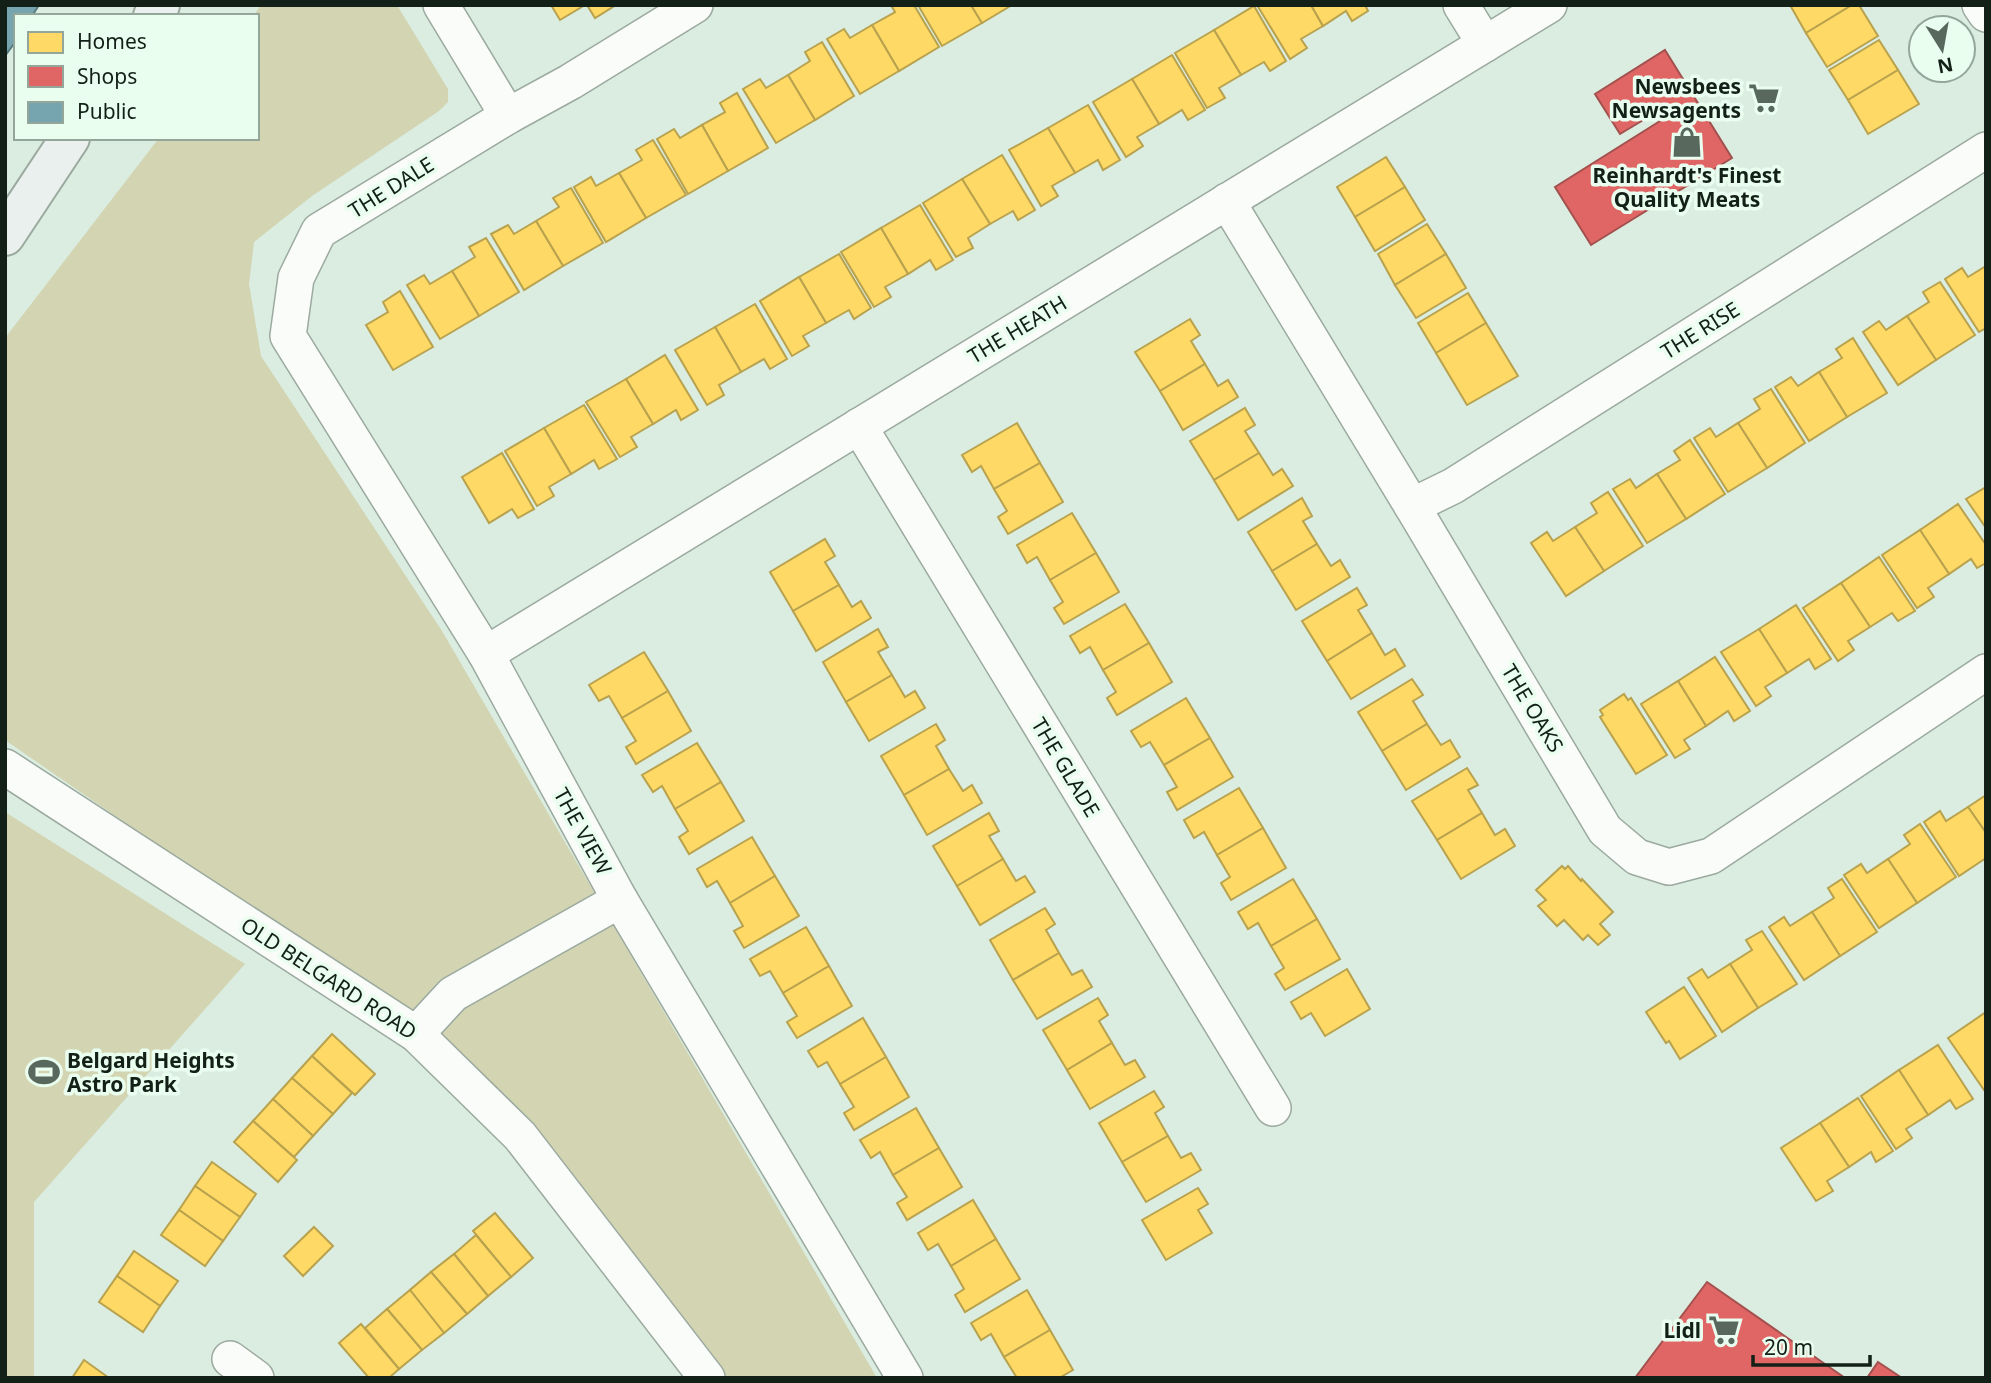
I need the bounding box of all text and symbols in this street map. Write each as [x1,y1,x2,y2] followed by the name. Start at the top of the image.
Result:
[14,14,259,140] legend
[1907,14,1977,84] north arrow
[77,27,147,55] text: Homes
[1935,51,1955,80] text: N
[77,62,137,90] text: Shops
[1612,72,1741,124] place label: Newsbees Newsagents
[1747,81,1781,115] supermarket icon: Newsbees Newsagents
[77,97,137,125] text: Public
[1670,125,1704,159] shop icon: Reinhardt's Finest Quality Meats
[343,150,439,224] street label: THE DALE
[1593,161,1781,213] place label: Reinhardt's Finest Quality Meats
[962,288,1072,370] street label: THE HEATH
[1655,295,1745,365] street label: THE RISE
[1496,659,1570,757] street label: THE OAKS
[1025,712,1107,822] street label: THE GLADE
[548,783,619,880] street label: THE VIEW
[236,911,422,1045] street label: OLD BELGARD ROAD
[67,1046,235,1098] place label: Belgard Heights Astro Park
[27,1055,61,1089] sports icon: Belgard Heights Astro Park
[1707,1313,1741,1347] supermarket icon: Lidl
[1663,1316,1701,1344] place label: Lidl
[1753,1324,1870,1368] scale bar
[1764,1333,1813,1361] text: 20 m

